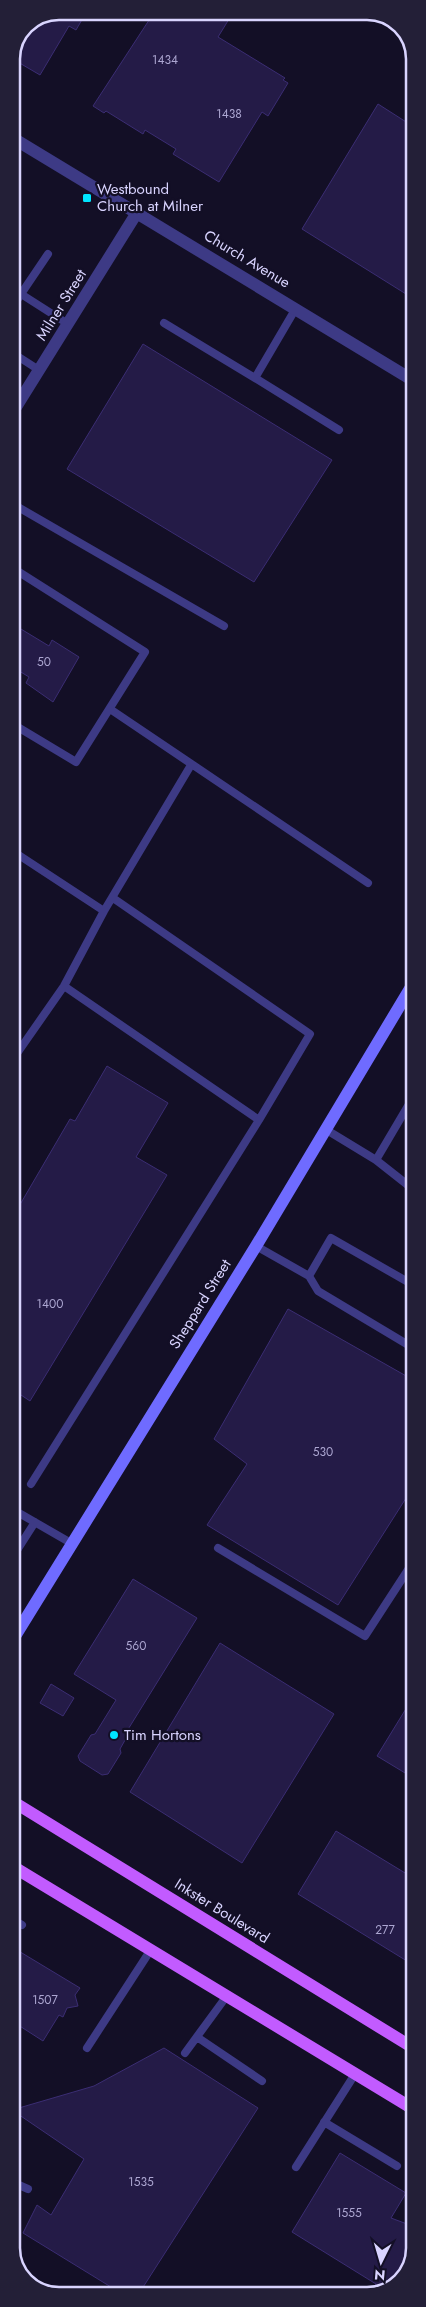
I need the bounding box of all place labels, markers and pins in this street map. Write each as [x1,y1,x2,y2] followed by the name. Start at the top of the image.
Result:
[97,178,204,217] place label: Westbound Church at Milner
[81,192,93,204] marker: Westbound Church at Milner
[124,1724,201,1746] place label: Tim Hortons
[108,1729,120,1741] marker: Tim Hortons

